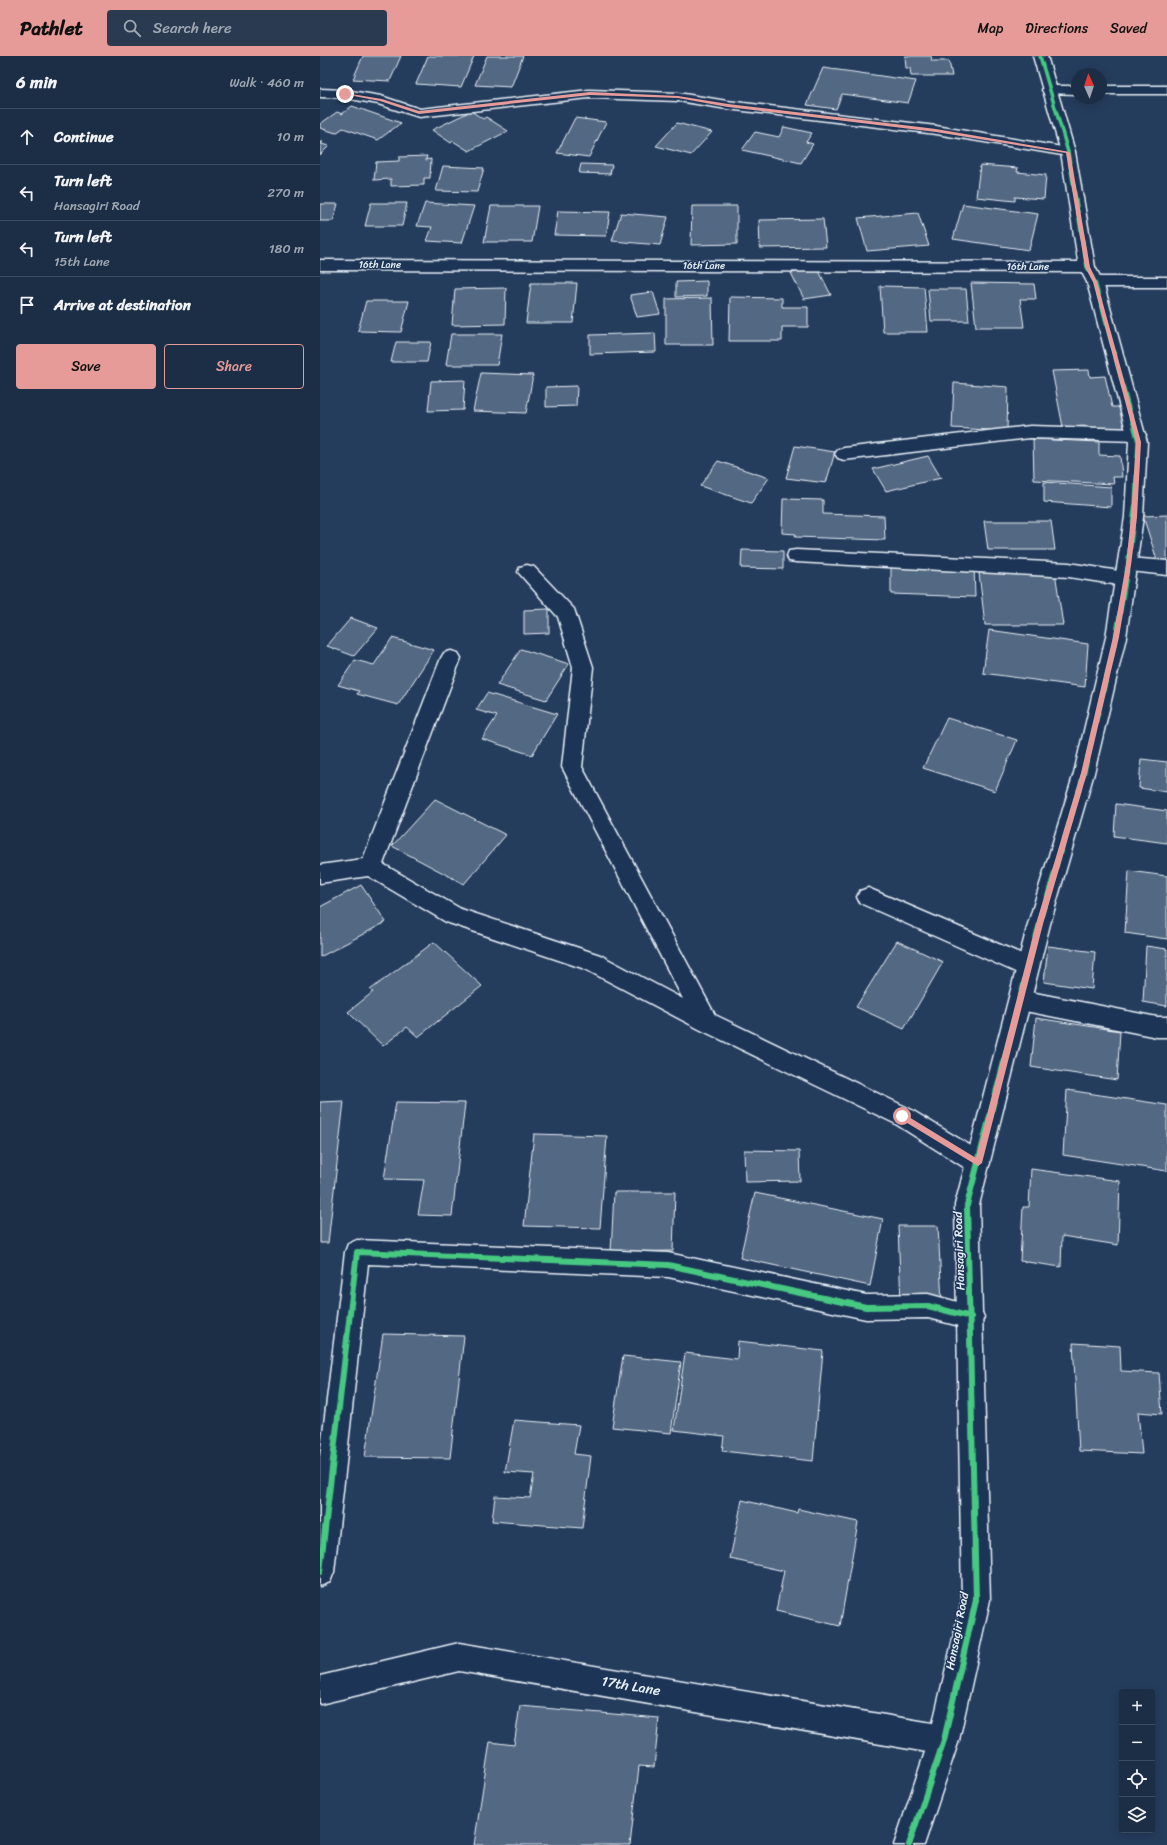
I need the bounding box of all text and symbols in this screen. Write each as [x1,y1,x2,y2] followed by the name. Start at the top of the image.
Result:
[107,10,387,46] search box
[20,12,83,45] text: Pathlet
[153,15,232,41] text: Search here
[977,16,1003,41] text: Map
[1025,16,1088,41] text: Directions
[1110,16,1147,41] text: Saved
[121,17,143,39] icon: search
[16,67,57,97] text: 6 min
[1071,68,1107,104] north arrow
[230,71,304,94] text: Walk · 460 m
[336,85,354,103] route end
[54,124,114,150] text: Continue
[277,125,304,148] text: 10 m
[16,126,38,148] icon: ahead
[54,168,112,194] text: Turn left
[267,181,304,204] text: 270 m
[16,182,38,204] icon: left
[54,194,140,217] text: Hansagiri Road
[54,224,112,250] text: Turn left
[269,237,304,260] text: 180 m
[16,238,38,260] icon: left
[54,250,110,273] text: 15th Lane
[359,256,401,274] street label: 16th Lane
[683,257,725,275] street label: 16th Lane
[1007,258,1049,276] street label: 16th Lane
[54,292,191,318] text: Arrive at destination
[16,294,38,316] icon: arrive
[16,344,156,389] button: Save
[164,344,304,389] button: Share
[893,1107,911,1125] route start
[947,1210,971,1291] street label: Hansagiri Road
[939,1589,975,1672] street label: Hansagiri Road
[600,1669,662,1703] street label: 17th Lane
[1119,1689,1155,1833] map controls
[1119,1689,1155,1725] button: +
[1119,1725,1155,1761] button: −
[1119,1761,1155,1797] button: locate
[1119,1797,1155,1833] button: layers

